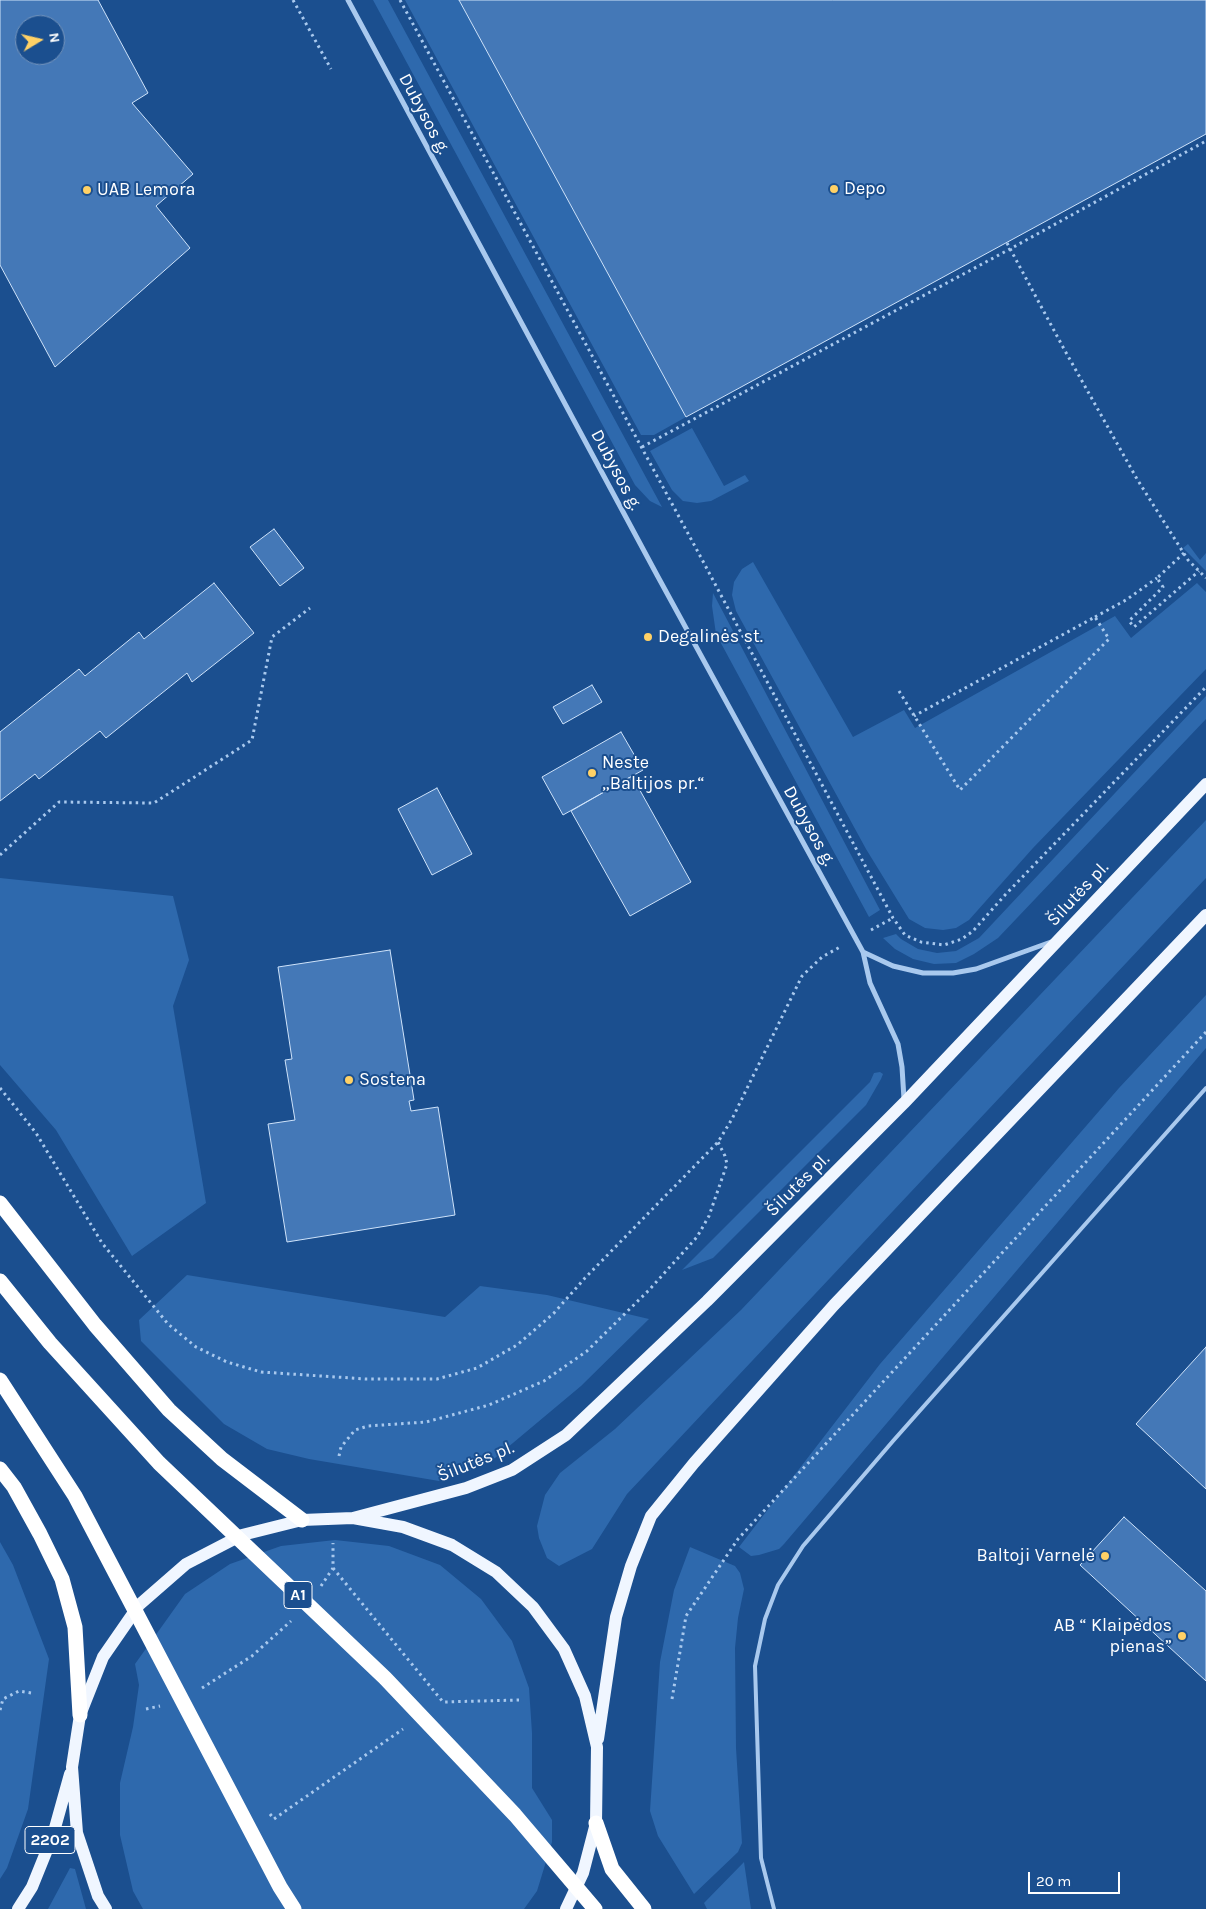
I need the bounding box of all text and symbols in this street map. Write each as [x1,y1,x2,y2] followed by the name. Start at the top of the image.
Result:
[15,15,65,65] north arrow
[45,31,64,44] text: N
[394,70,454,158] street label: Dubysos g.
[844,178,885,200] place label: Depo
[97,179,195,201] place label: UAB Lemora
[828,183,840,195] marker: Depo
[81,184,93,196] marker: UAB Lemora
[586,426,646,514] street label: Dubysos g.
[658,626,763,648] place label: Degalinės st.
[642,631,654,643] marker: Degalinės st.
[602,752,705,794] place label: Neste „Baltijos pr.“
[586,767,598,779] marker: Neste „Baltijos pr.“
[778,782,840,870] street label: Dubysos g.
[1043,857,1113,931] street label: Šilutės pl.
[359,1069,426,1091] place label: Sostena
[343,1074,355,1086] marker: Sostena
[762,1149,834,1221] street label: Šilutės pl.
[435,1437,517,1487] street label: Šilutės pl.
[977,1545,1095,1567] place label: Baltoji Varnelė
[1099,1550,1111,1562] marker: Baltoji Varnelė
[284,1582,312,1608] road number: A1
[1054,1615,1172,1658] place label: AB “ Klaipėdos pienas”
[1176,1630,1188,1642] marker: AB “ Klaipėdos pienas”
[25,1826,75,1854] road number: 2202
[1031,1862,1124,1894] scale bar
[1036,1872,1071,1890] text: 20 m

